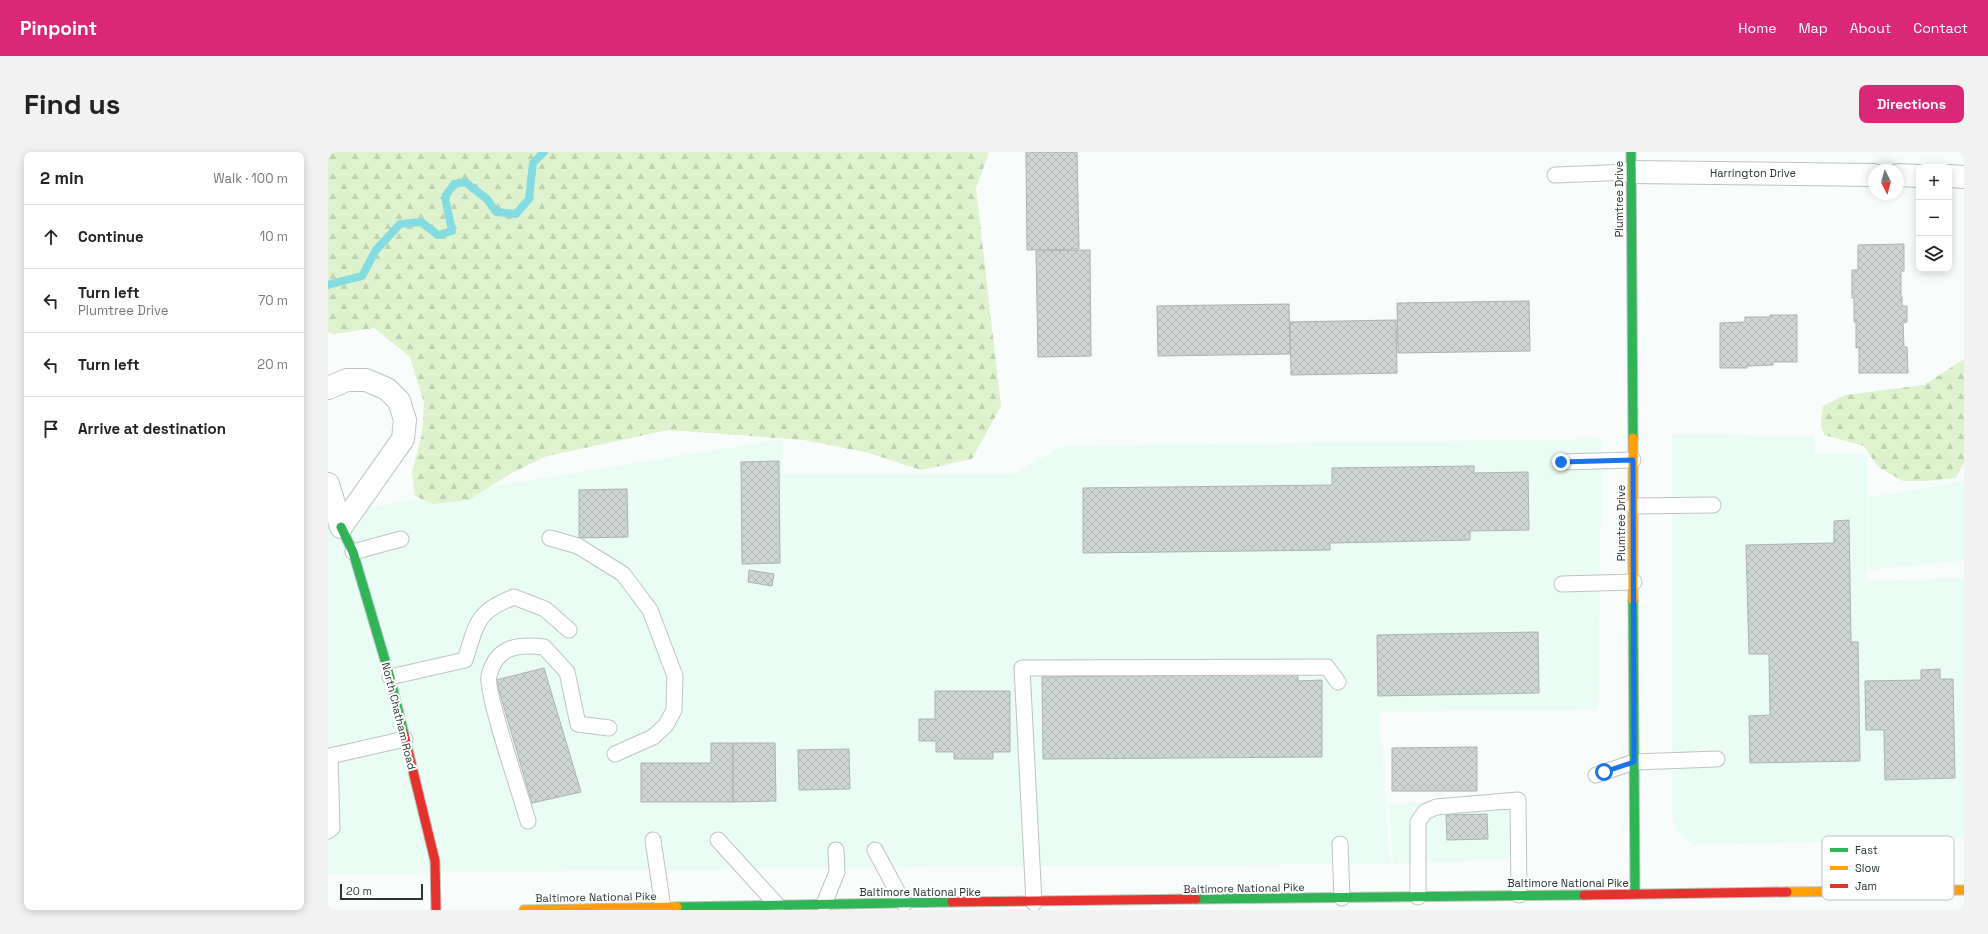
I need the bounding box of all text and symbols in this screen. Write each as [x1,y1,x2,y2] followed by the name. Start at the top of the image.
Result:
[20,16,97,41] text: Pinpoint
[1738,19,1776,37] text: Home
[1798,19,1828,37] text: Map
[1850,19,1891,37] text: About
[1913,19,1968,37] text: Contact
[1859,85,1964,123] button: Directions
[24,86,121,122] text: Find us
[1612,161,1626,237] street label: Plumtree Drive
[1868,164,1904,200] north arrow
[1916,164,1952,272] map controls
[1916,164,1952,200] button: +
[1710,166,1796,180] street label: Harrington Drive
[40,167,84,189] text: 2 min
[213,170,288,187] text: Walk · 100 m
[1916,200,1952,236] button: −
[40,226,62,248] icon: ahead
[78,227,144,246] text: Continue
[260,228,288,245] text: 10 m
[1916,236,1952,272] button: layers
[78,283,140,302] text: Turn left
[40,290,62,312] icon: left
[258,292,288,309] text: 70 m
[78,302,168,319] text: Plumtree Drive
[40,354,62,376] icon: left
[78,355,140,374] text: Turn left
[257,356,288,373] text: 20 m
[40,418,62,440] icon: arrive
[78,419,226,438] text: Arrive at destination
[1552,453,1570,471] route end
[1614,485,1628,561] street label: Plumtree Drive
[379,661,419,771] street label: North Chatham Road
[1595,763,1613,781] route start
[1822,836,1954,900] legend
[1855,843,1878,857] text: Fast
[1855,861,1880,875] text: Slow
[1507,876,1629,890] street label: Baltimore National Pike
[1855,879,1877,893] text: Jam
[1183,880,1305,896] street label: Baltimore National Pike
[340,882,423,901] scale bar
[346,884,372,898] text: 20 m
[859,885,981,899] street label: Baltimore National Pike
[535,889,657,905] street label: Baltimore National Pike

